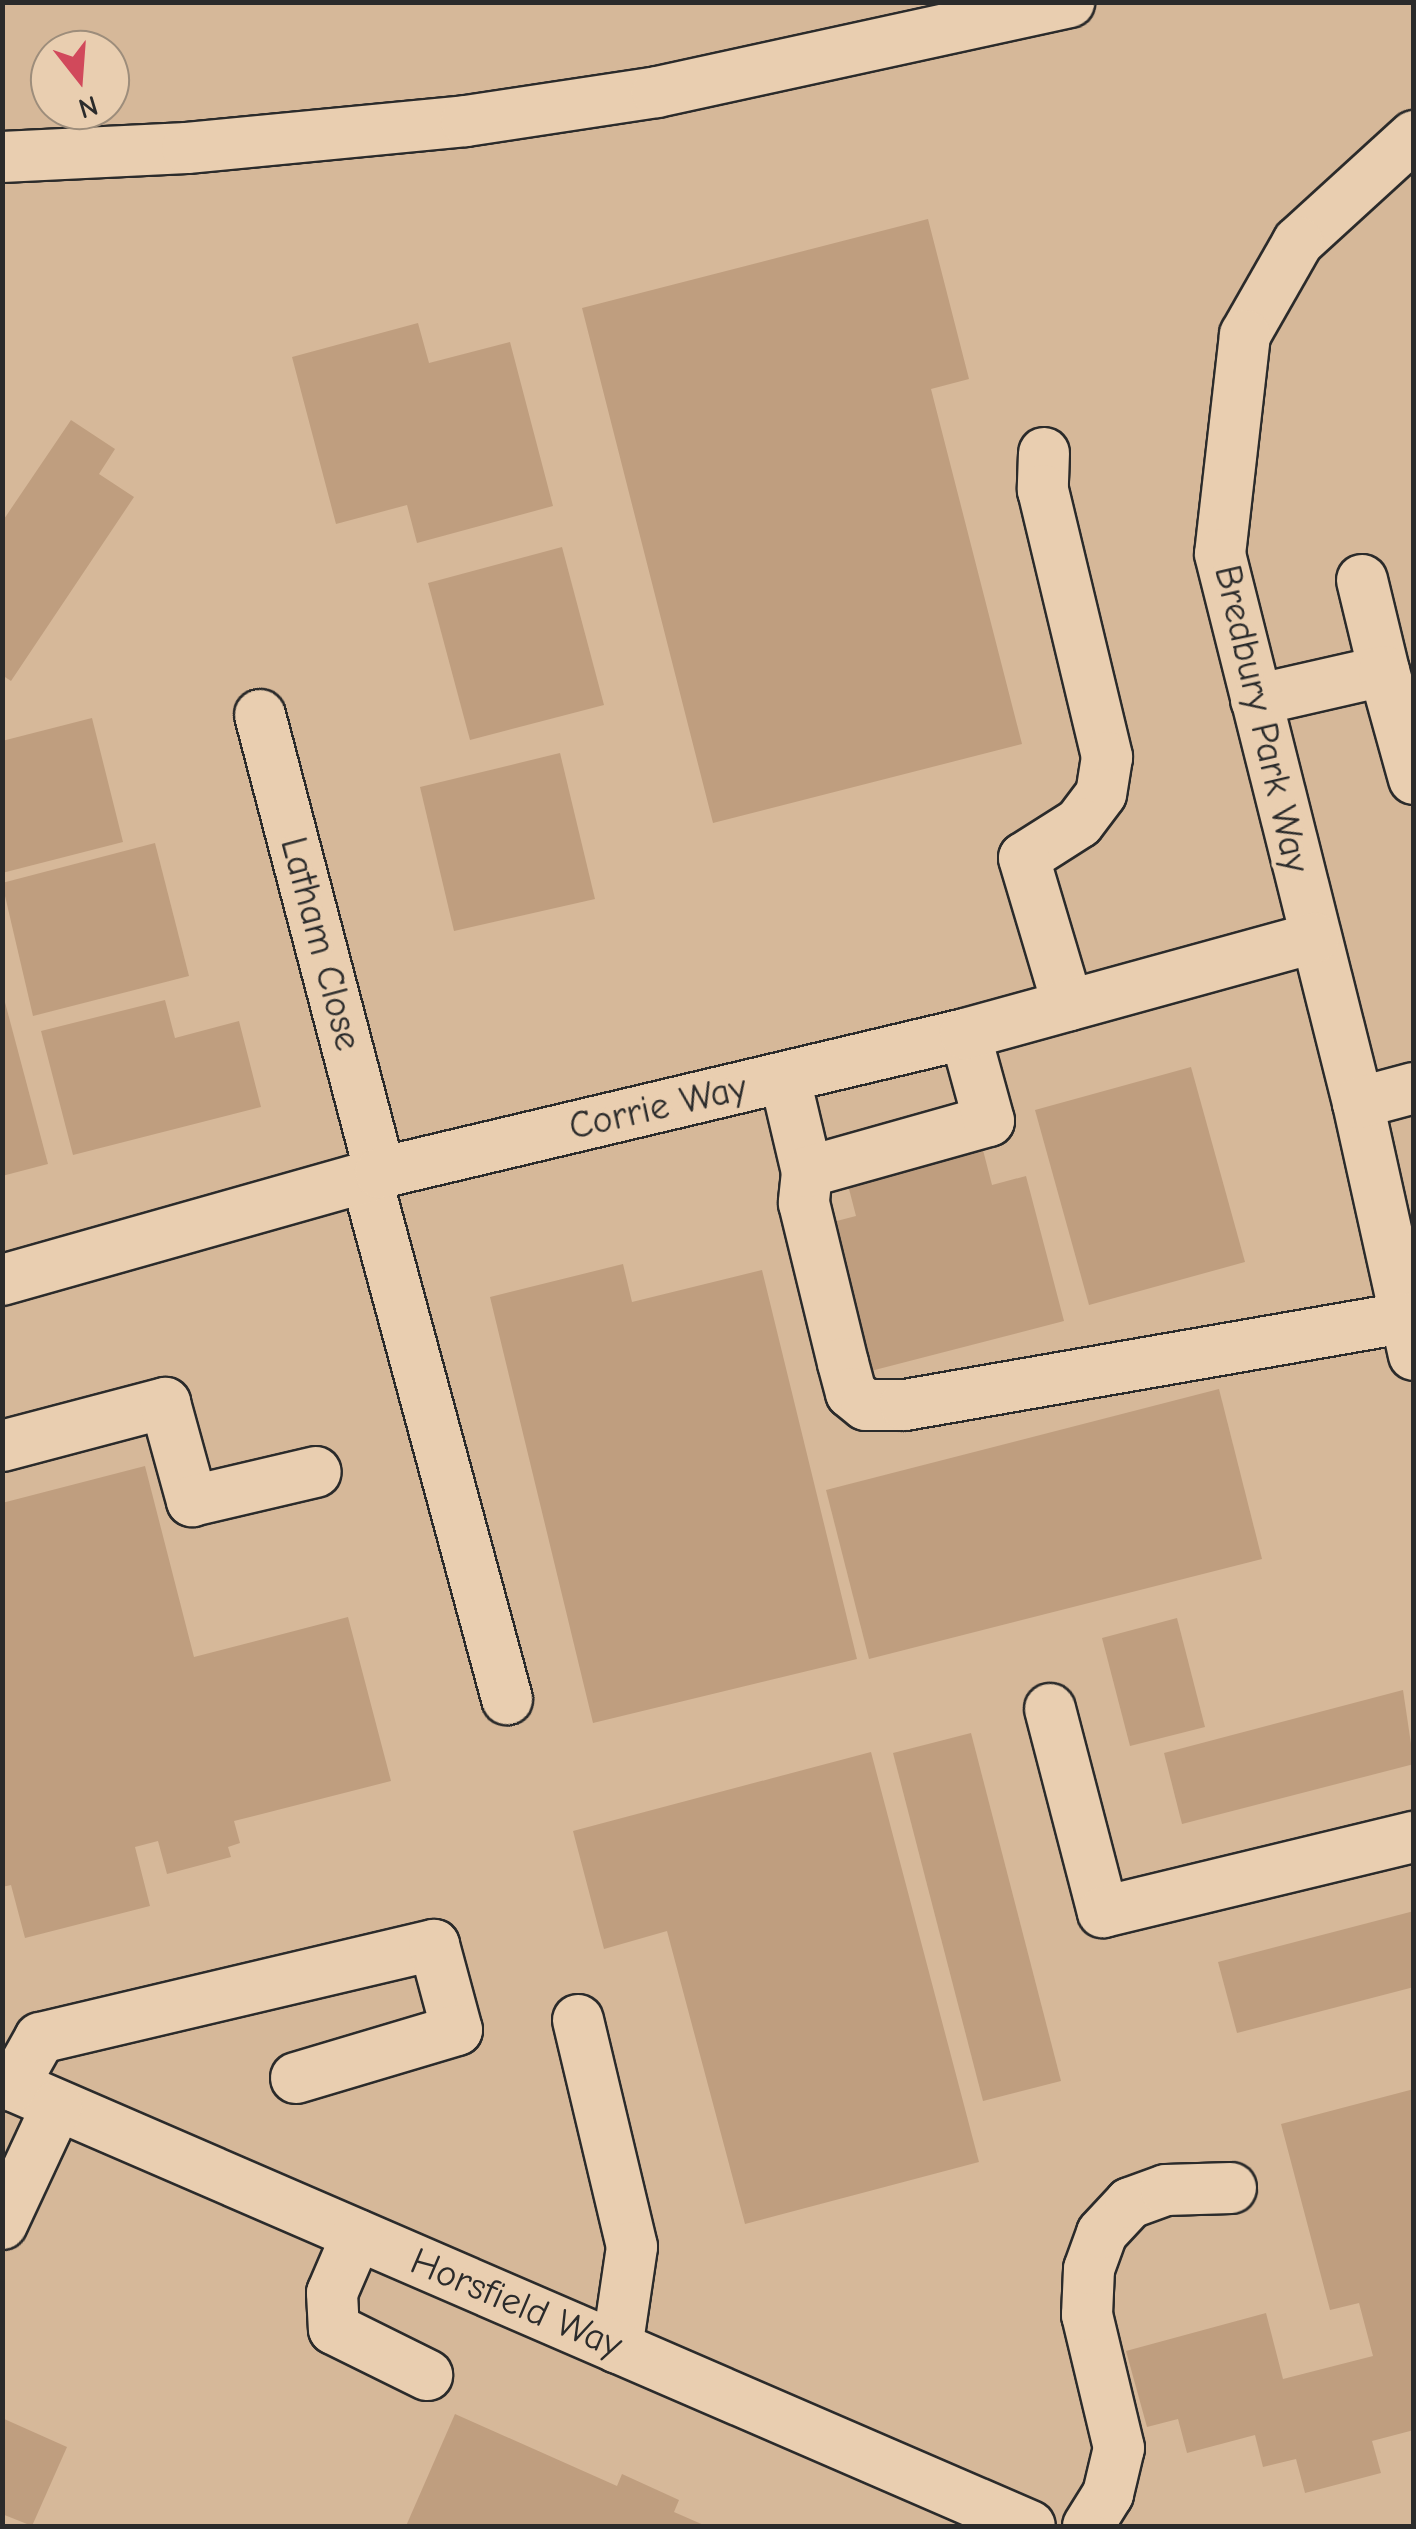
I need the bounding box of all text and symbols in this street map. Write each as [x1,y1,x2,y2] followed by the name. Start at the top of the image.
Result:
[30,30,130,130] north arrow
[75,89,102,125] text: N
[1203,561,1319,877] street label: Bredbury Park Way
[270,832,370,1056] street label: Latham Close
[565,1065,751,1151] street label: Corrie Way
[403,2239,629,2369] street label: Horsfield Way

